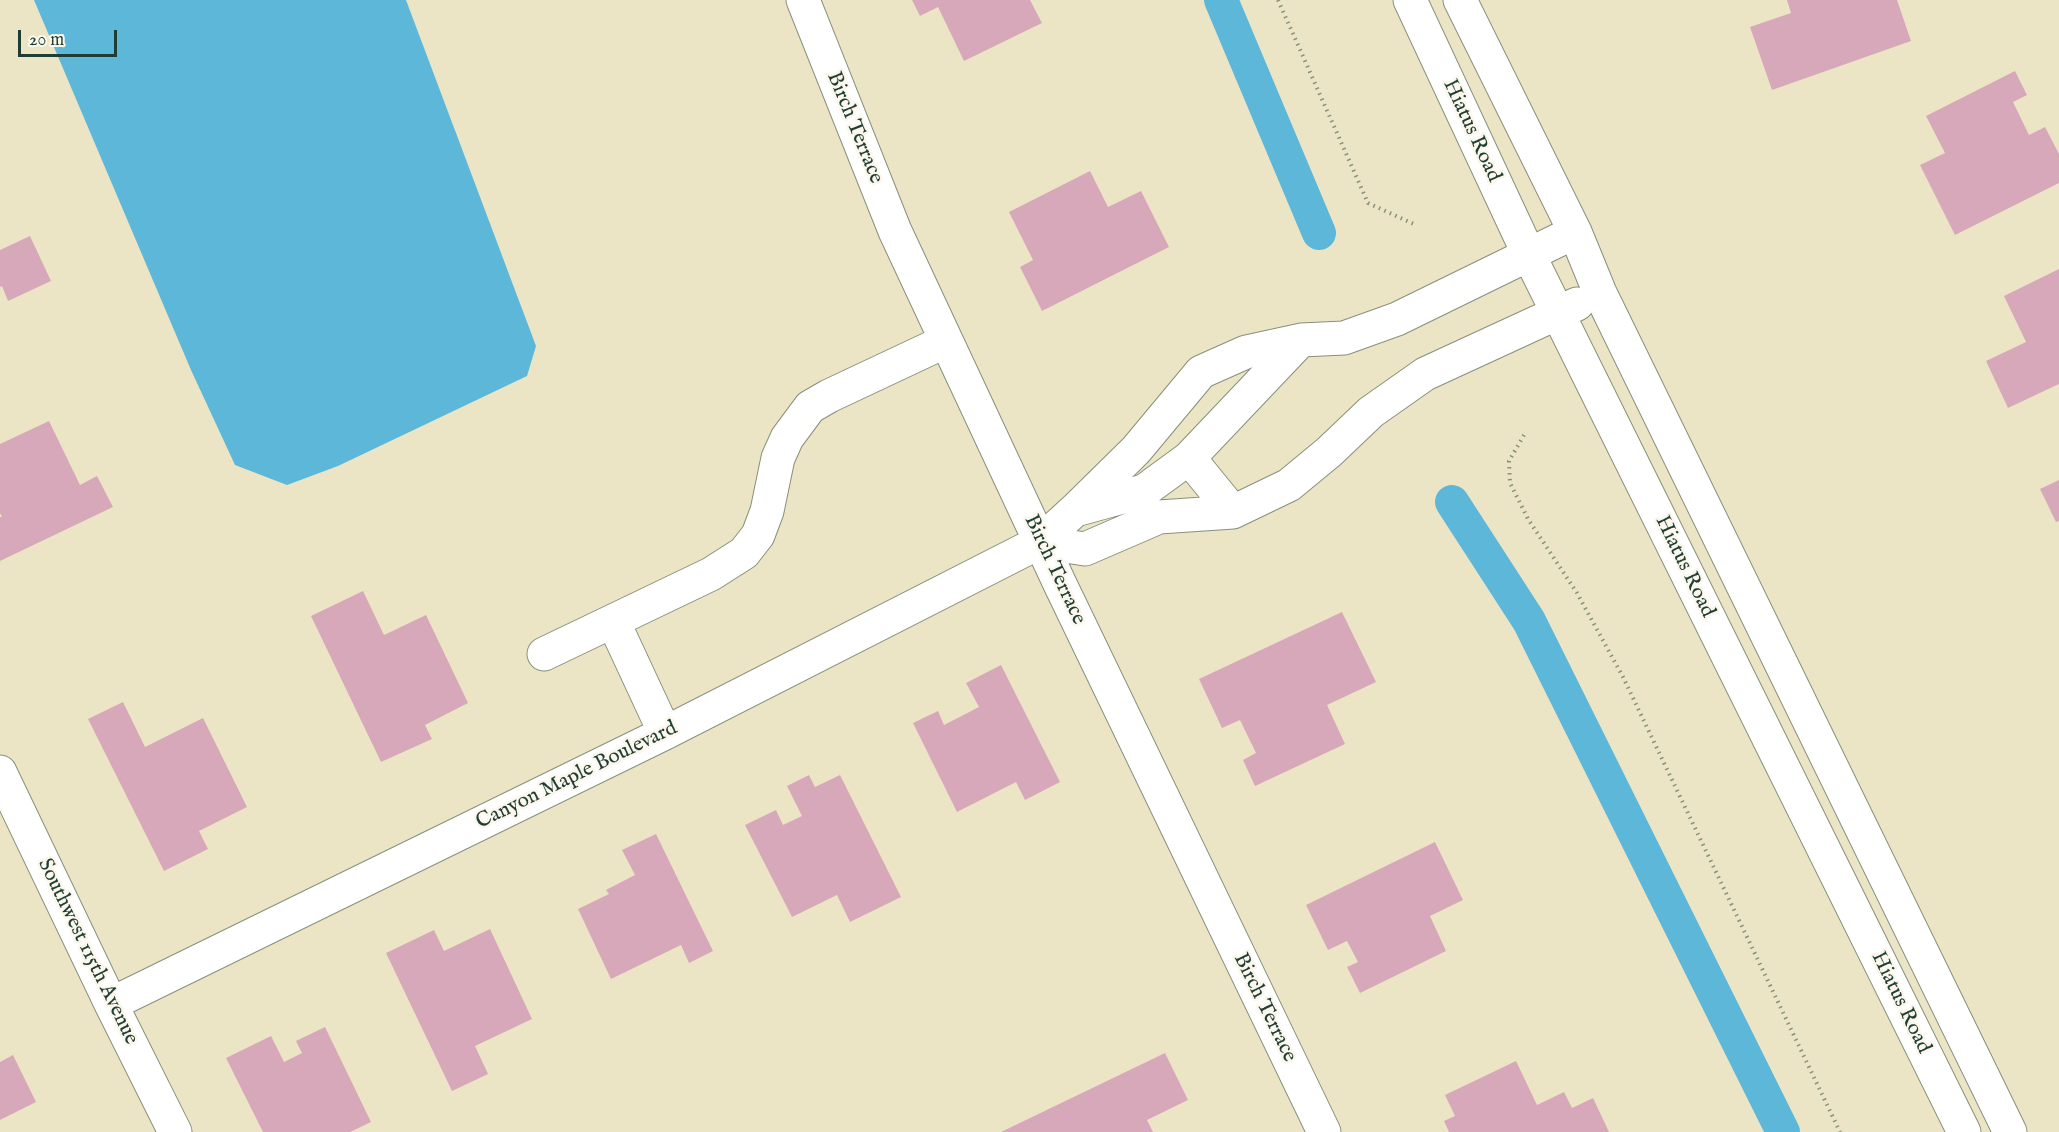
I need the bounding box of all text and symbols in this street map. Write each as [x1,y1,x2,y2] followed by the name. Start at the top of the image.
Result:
[21,18,120,56] scale bar
[29,29,64,52] text: 20 m
[820,68,888,188] street label: Birch Terrace
[1436,76,1506,186] street label: Hiatus Road
[1018,511,1090,629] street label: Birch Terrace
[1649,512,1719,622] street label: Hiatus Road
[472,716,682,836] street label: Canyon Maple Boulevard
[31,855,143,1049] street label: Southwest 115th Avenue
[1865,948,1935,1058] street label: Hiatus Road
[1227,949,1301,1067] street label: Birch Terrace

